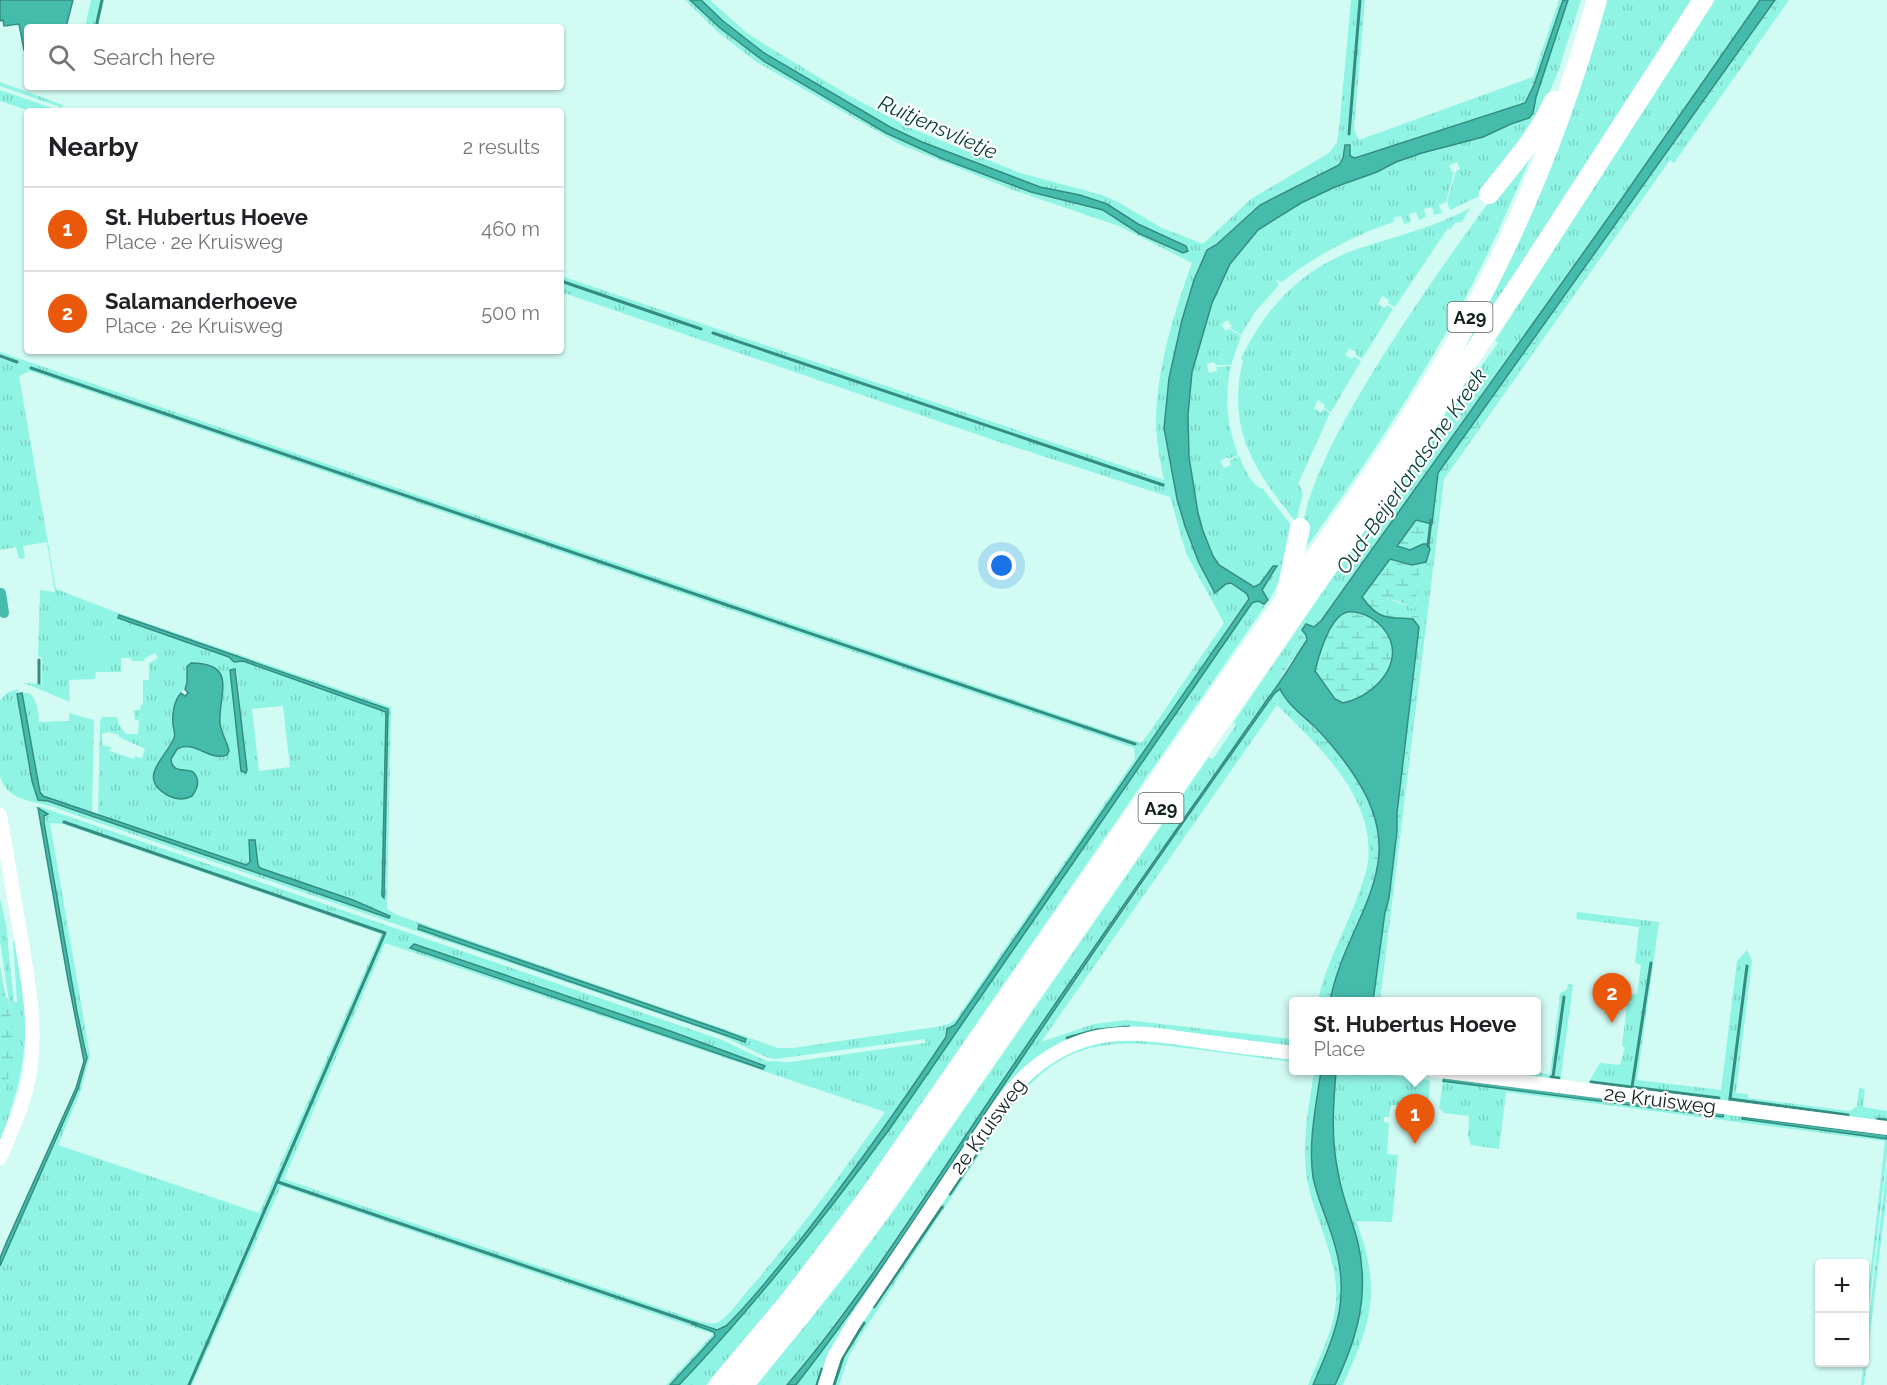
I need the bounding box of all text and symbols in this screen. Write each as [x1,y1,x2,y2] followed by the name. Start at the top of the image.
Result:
[24,24,564,90] search box
[45,41,78,74] icon: search
[93,44,215,70] text: Search here
[875,90,1001,164] water label: Ruitjensvlietje
[48,132,138,162] text: Nearby
[463,135,540,159] text: 2 results
[105,204,308,230] text: St. Hubertus Hoeve
[63,217,72,241] text: 1
[481,217,540,241] text: 460 m
[105,230,283,254] text: Place · 2e Kruisweg
[105,288,297,314] text: Salamanderhoeve
[62,301,73,325] text: 2
[481,301,540,325] text: 500 m
[1448,302,1492,332] road number: A29
[105,314,283,338] text: Place · 2e Kruisweg
[1330,363,1492,579] water label: Oud-Beijerlandsche Kreek
[987,551,1016,580] your location
[1138,793,1184,823] road number: A29
[1592,974,1632,1023] pin: 2
[1289,997,1541,1075] popup
[1314,1011,1516,1037] text: St. Hubertus Hoeve
[1314,1037,1365,1061] text: Place
[945,1073,1031,1179] street label: 2e Kruisweg
[1603,1081,1717,1119] street label: 2e Kruisweg
[1396,1094,1434,1144] pin: 1
[1815,1259,1869,1367] map controls
[1815,1259,1869,1313] button: +
[1815,1313,1869,1367] button: −

